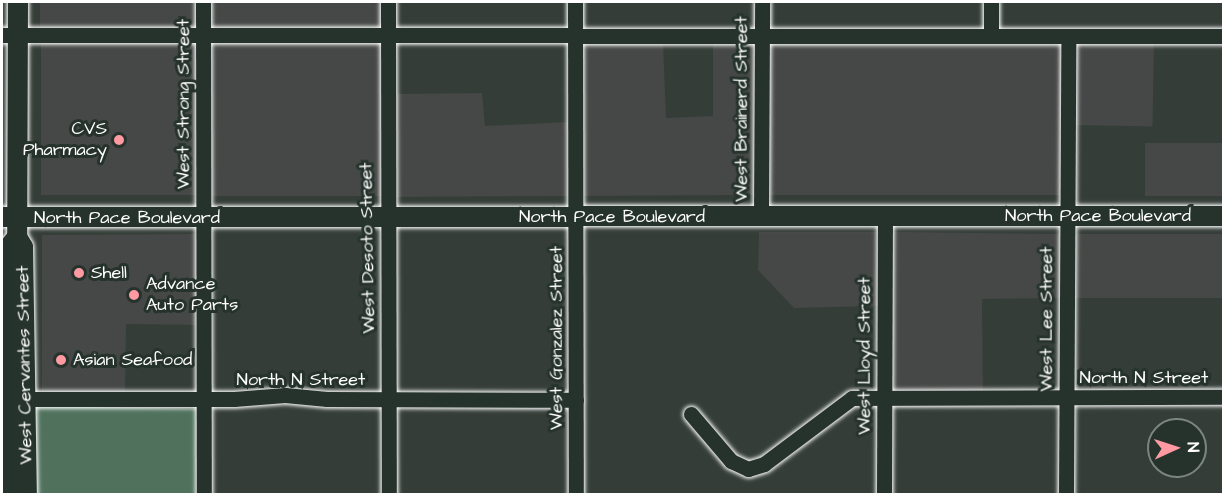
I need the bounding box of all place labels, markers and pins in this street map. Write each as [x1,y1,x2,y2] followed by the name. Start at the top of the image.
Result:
[23,119,107,162] place label: CVS Pharmacy
[112,133,126,147] marker: CVS Pharmacy
[91,262,127,284] place label: Shell
[72,266,86,280] marker: Shell
[146,274,238,316] place label: Advance Auto Parts
[127,288,141,302] marker: Advance Auto Parts
[73,349,192,371] place label: Asian Seafood
[54,353,68,367] marker: Asian Seafood

